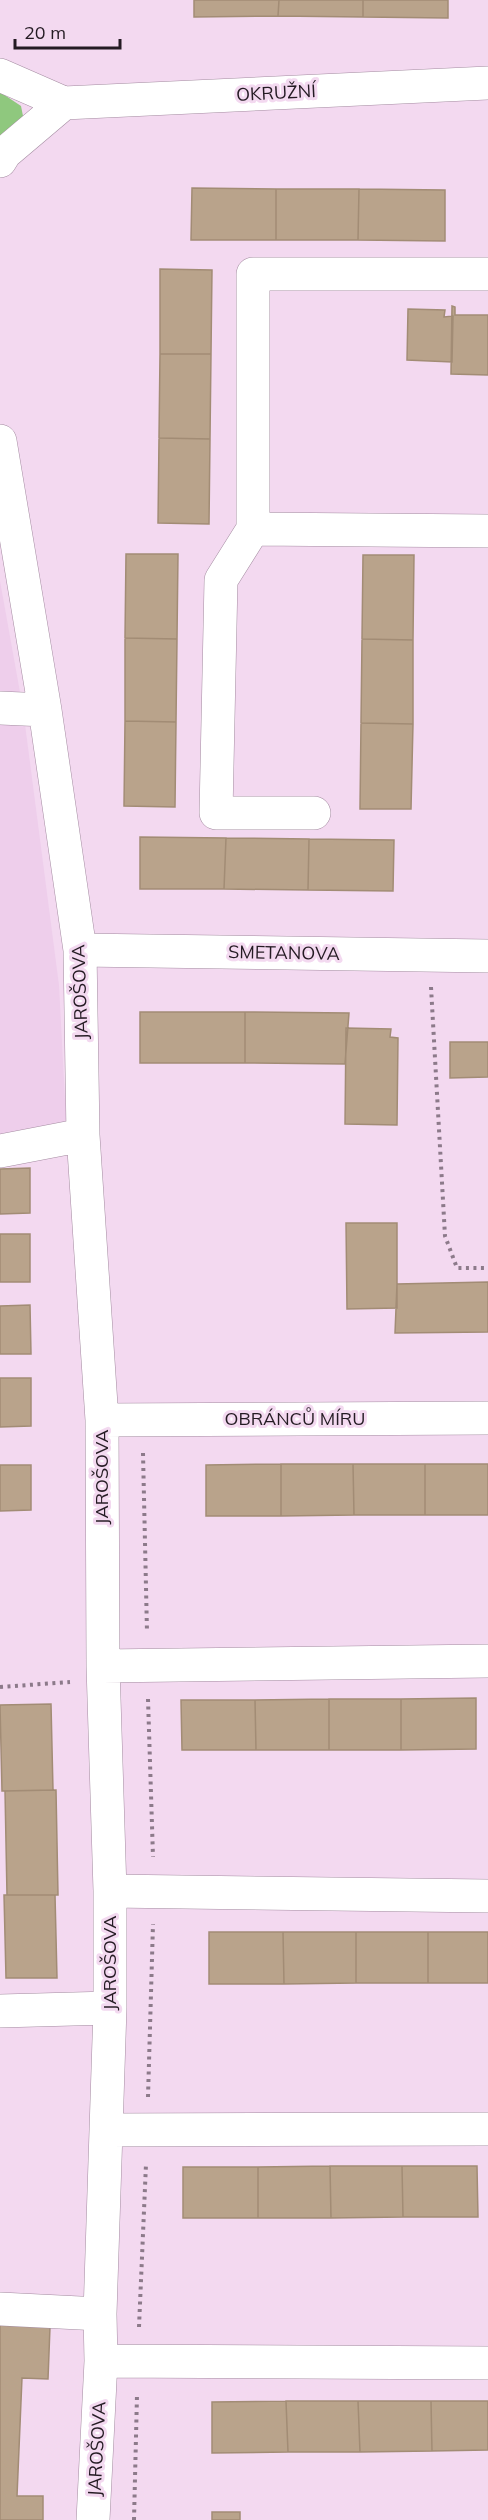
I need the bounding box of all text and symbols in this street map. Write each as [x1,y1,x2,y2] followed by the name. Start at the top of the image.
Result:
[15,12,120,50] scale bar
[24,21,66,44] text: 20 m
[236,79,318,106] street label: OKRUŽNÍ
[228,940,340,965] street label: SMETANOVA
[66,944,93,1040] street label: JAROŠOVA
[225,1407,365,1430] street label: OBRÁNCŮ MÍRU
[90,1429,113,1525] street label: JAROŠOVA
[98,1915,121,2011] street label: JAROŠOVA
[83,2401,110,2497] street label: JAROŠOVA

